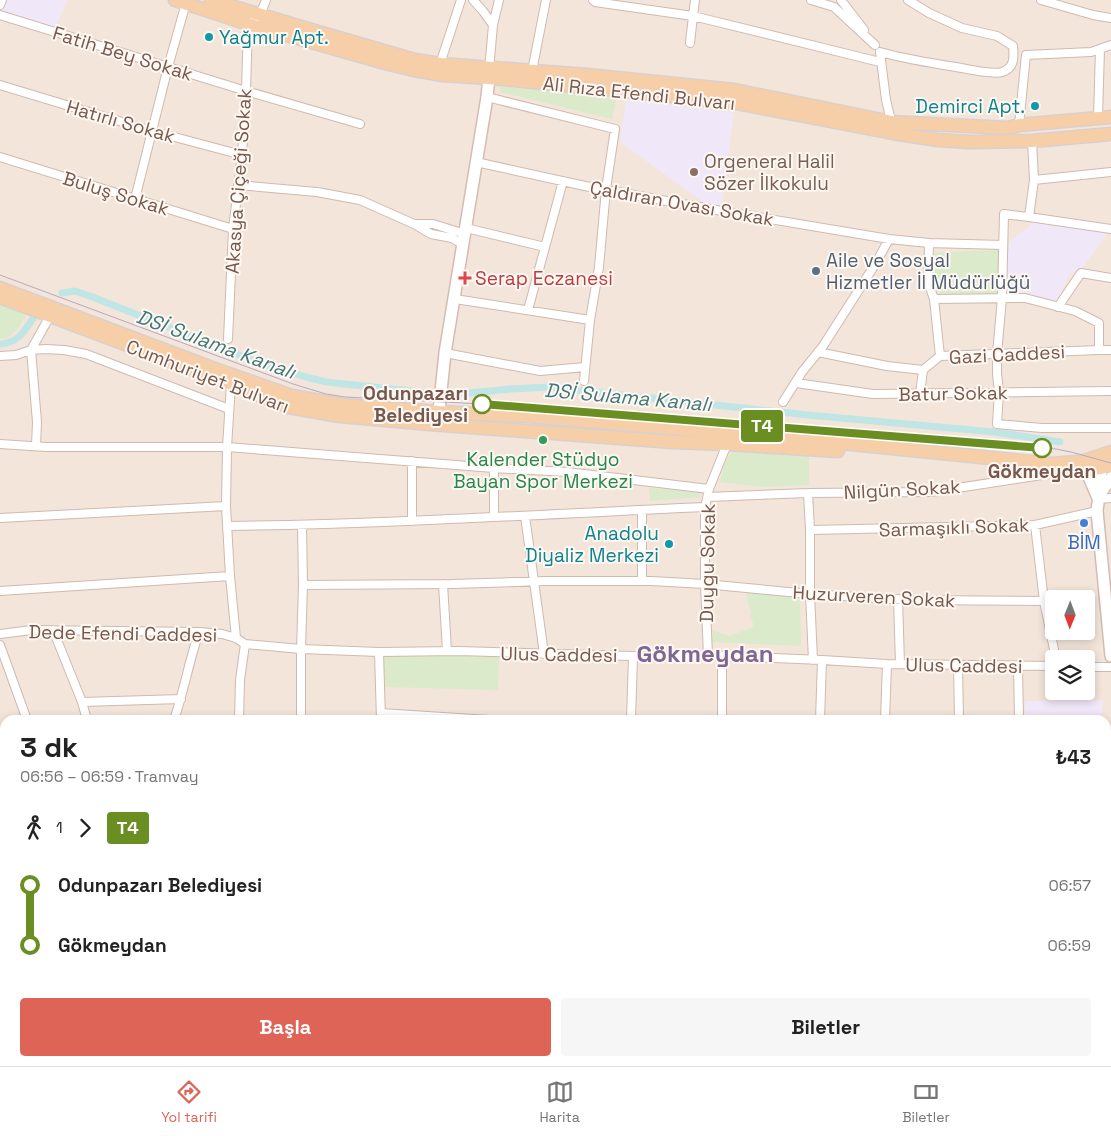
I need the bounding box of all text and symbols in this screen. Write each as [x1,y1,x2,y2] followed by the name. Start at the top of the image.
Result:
[50,20,196,87] street label: Fatih Bey Sokak
[219,25,329,50] place label: Yağmur Apt.
[203,31,215,43] marker: Yağmur Apt.
[542,71,736,116] street label: Ali Rıza Efendi Bulvarı
[220,87,257,275] street label: Akasya Çiçeği Sokak
[64,94,178,149] street label: Hatırlı Sokak
[915,94,1025,119] place label: Demirci Apt.
[1029,100,1041,112] marker: Demirci Apt.
[704,149,835,196] place label: Orgeneral Halil Sözer İlkokulu
[60,165,172,221] street label: Buluş Sokak
[688,166,700,178] marker: Orgeneral Halil Sözer İlkokulu
[588,175,776,232] street label: Çaldıran Ovası Sokak
[826,248,1030,295] place label: Aile ve Sosyal Hizmetler İl Müdürlüğü
[810,265,822,277] marker: Aile ve Sosyal Hizmetler İl Müdürlüğü
[475,266,613,291] place label: Serap Eczanesi
[459,272,471,284] marker: Serap Eczanesi
[133,303,300,385] water label: DSİ Sulama Kanalı
[123,334,293,419] street label: Cumhuriyet Bulvarı
[948,339,1066,370] street label: Gazi Caddesi
[543,377,714,417] water label: DSİ Sulama Kanalı
[898,380,1008,407] street label: Batur Sokak
[363,381,468,428] place label: Odunpazarı Belediyesi
[472,394,492,414] marker: Odunpazarı Belediyesi
[740,410,784,442] line badge: T4
[751,414,773,437] text: T4
[537,434,549,446] marker: Kalender Stüdyo Bayan Spor Merkezi
[1032,438,1052,458] marker: Gökmeydan
[453,447,633,494] place label: Kalender Stüdyo Bayan Spor Merkezi
[988,459,1096,484] place label: Gökmeydan
[843,474,961,505] street label: Nilgün Sokak
[694,503,721,623] street label: Duygu Sokak
[878,512,1030,543] street label: Sarmaşıklı Sokak
[1078,517,1090,529] marker: BİM
[525,521,659,568] place label: Anadolu Diyaliz Merkezi
[1067,530,1101,555] place label: BİM
[663,538,675,550] marker: Anadolu Diyaliz Merkezi
[792,580,956,613] street label: Huzurveren Sokak
[1045,590,1095,640] north arrow
[1045,590,1095,700] map controls
[28,619,218,648] street label: Dede Efendi Caddesi
[636,638,774,669] district label: Gökmeydan
[500,641,618,668] street label: Ulus Caddesi
[1045,650,1095,700] button: layers
[905,652,1023,679] street label: Ulus Caddesi
[20,729,78,765] text: 3 dk
[1056,745,1091,770] text: ₺43
[20,766,199,787] text: 06:56 – 06:59 · Tramvay
[20,814,48,842] icon: walk
[71,814,99,842] icon: forward
[117,816,139,839] text: T4
[56,817,63,838] text: 1
[58,873,262,898] text: Odunpazarı Belediyesi
[1048,875,1091,896] text: 06:57
[58,933,167,958] text: Gökmeydan
[1048,935,1091,956] text: 06:59
[20,998,551,1056] button: Başla
[561,998,1091,1056] button: Biletler
[161,1078,217,1126] tab: Yol tarifi
[539,1078,580,1126] tab: Harita
[902,1078,950,1126] tab: Biletler

